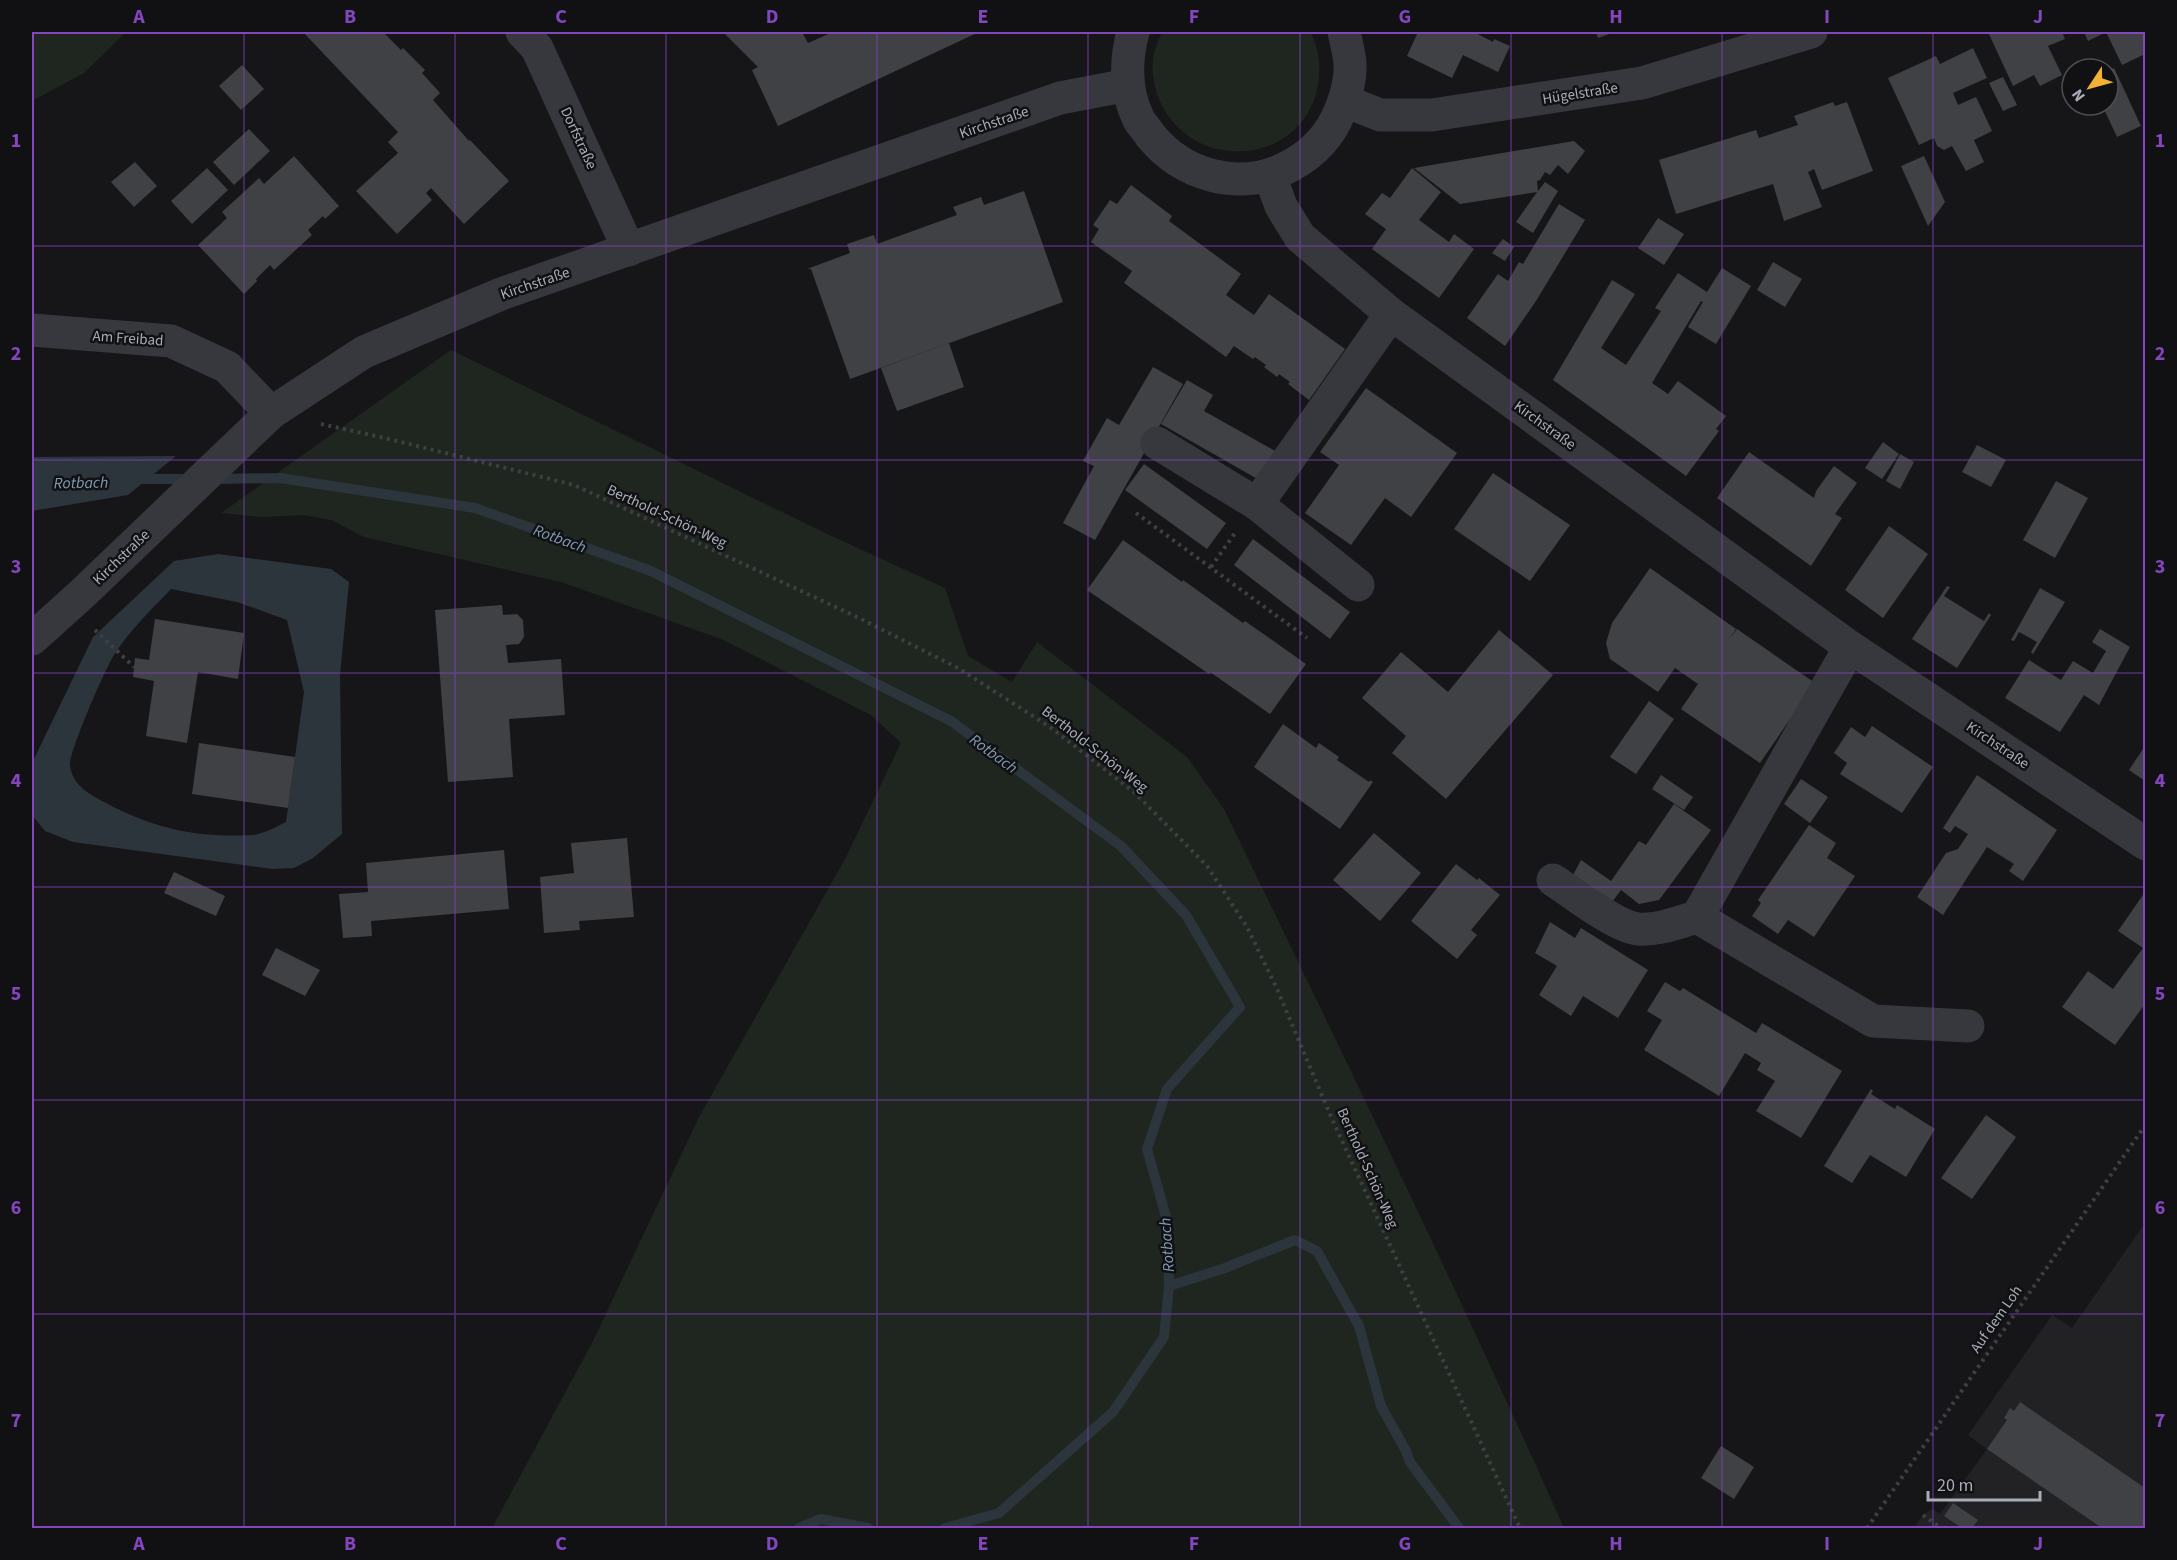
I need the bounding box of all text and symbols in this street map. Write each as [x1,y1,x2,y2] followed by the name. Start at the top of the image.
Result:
[132,3,145,31] text: A
[344,3,356,31] text: B
[555,3,567,31] text: C
[766,3,778,31] text: D
[978,3,988,31] text: E
[1189,3,1199,31] text: F
[1399,3,1411,31] text: G
[1609,3,1623,31] text: H
[1824,3,1830,31] text: I
[2033,3,2043,31] text: J
[2060,57,2120,117] north arrow
[1541,77,1619,110] street label: Hügelstraße
[2067,84,2091,106] text: N
[957,101,1032,144] street label: Kirchstraße
[555,104,602,173] street label: Dorfstraße
[11,127,21,155] text: 1
[2155,127,2165,155] text: 1
[498,262,573,305] street label: Kirchstraße
[92,326,164,351] street label: Am Freibad
[11,340,21,368] text: 2
[2155,340,2165,368] text: 2
[1509,396,1580,455] street label: Kirchstraße
[54,472,109,494] water label: Rotbach
[603,479,730,554] street label: Berthold-Schön-Weg
[530,519,589,559] water label: Rotbach
[88,525,155,590] street label: Kirchstraße
[11,553,21,581] text: 3
[2155,553,2165,581] text: 3
[1037,701,1153,798] street label: Berthold-Schön-Weg
[1962,717,2033,774] street label: Kirchstraße
[965,729,1022,779] water label: Rotbach
[11,767,22,795] text: 4
[2155,767,2166,795] text: 4
[11,980,21,1008] text: 5
[2155,980,2165,1008] text: 5
[1332,1105,1404,1232] street label: Berthold-Schön-Weg
[11,1194,21,1222] text: 6
[2155,1194,2165,1222] text: 6
[1154,1217,1180,1273] water label: Rotbach
[1965,1281,2027,1357] street label: Auf dem Loh
[11,1407,21,1435] text: 7
[2155,1407,2165,1435] text: 7
[1928,1464,2040,1502] scale bar
[1937,1473,1973,1498] text: 20 m
[132,1530,145,1558] text: A
[344,1530,356,1558] text: B
[555,1530,567,1558] text: C
[766,1530,778,1558] text: D
[978,1530,988,1558] text: E
[1189,1530,1199,1558] text: F
[1399,1530,1411,1558] text: G
[1609,1530,1623,1558] text: H
[1824,1530,1830,1558] text: I
[2033,1530,2043,1558] text: J

